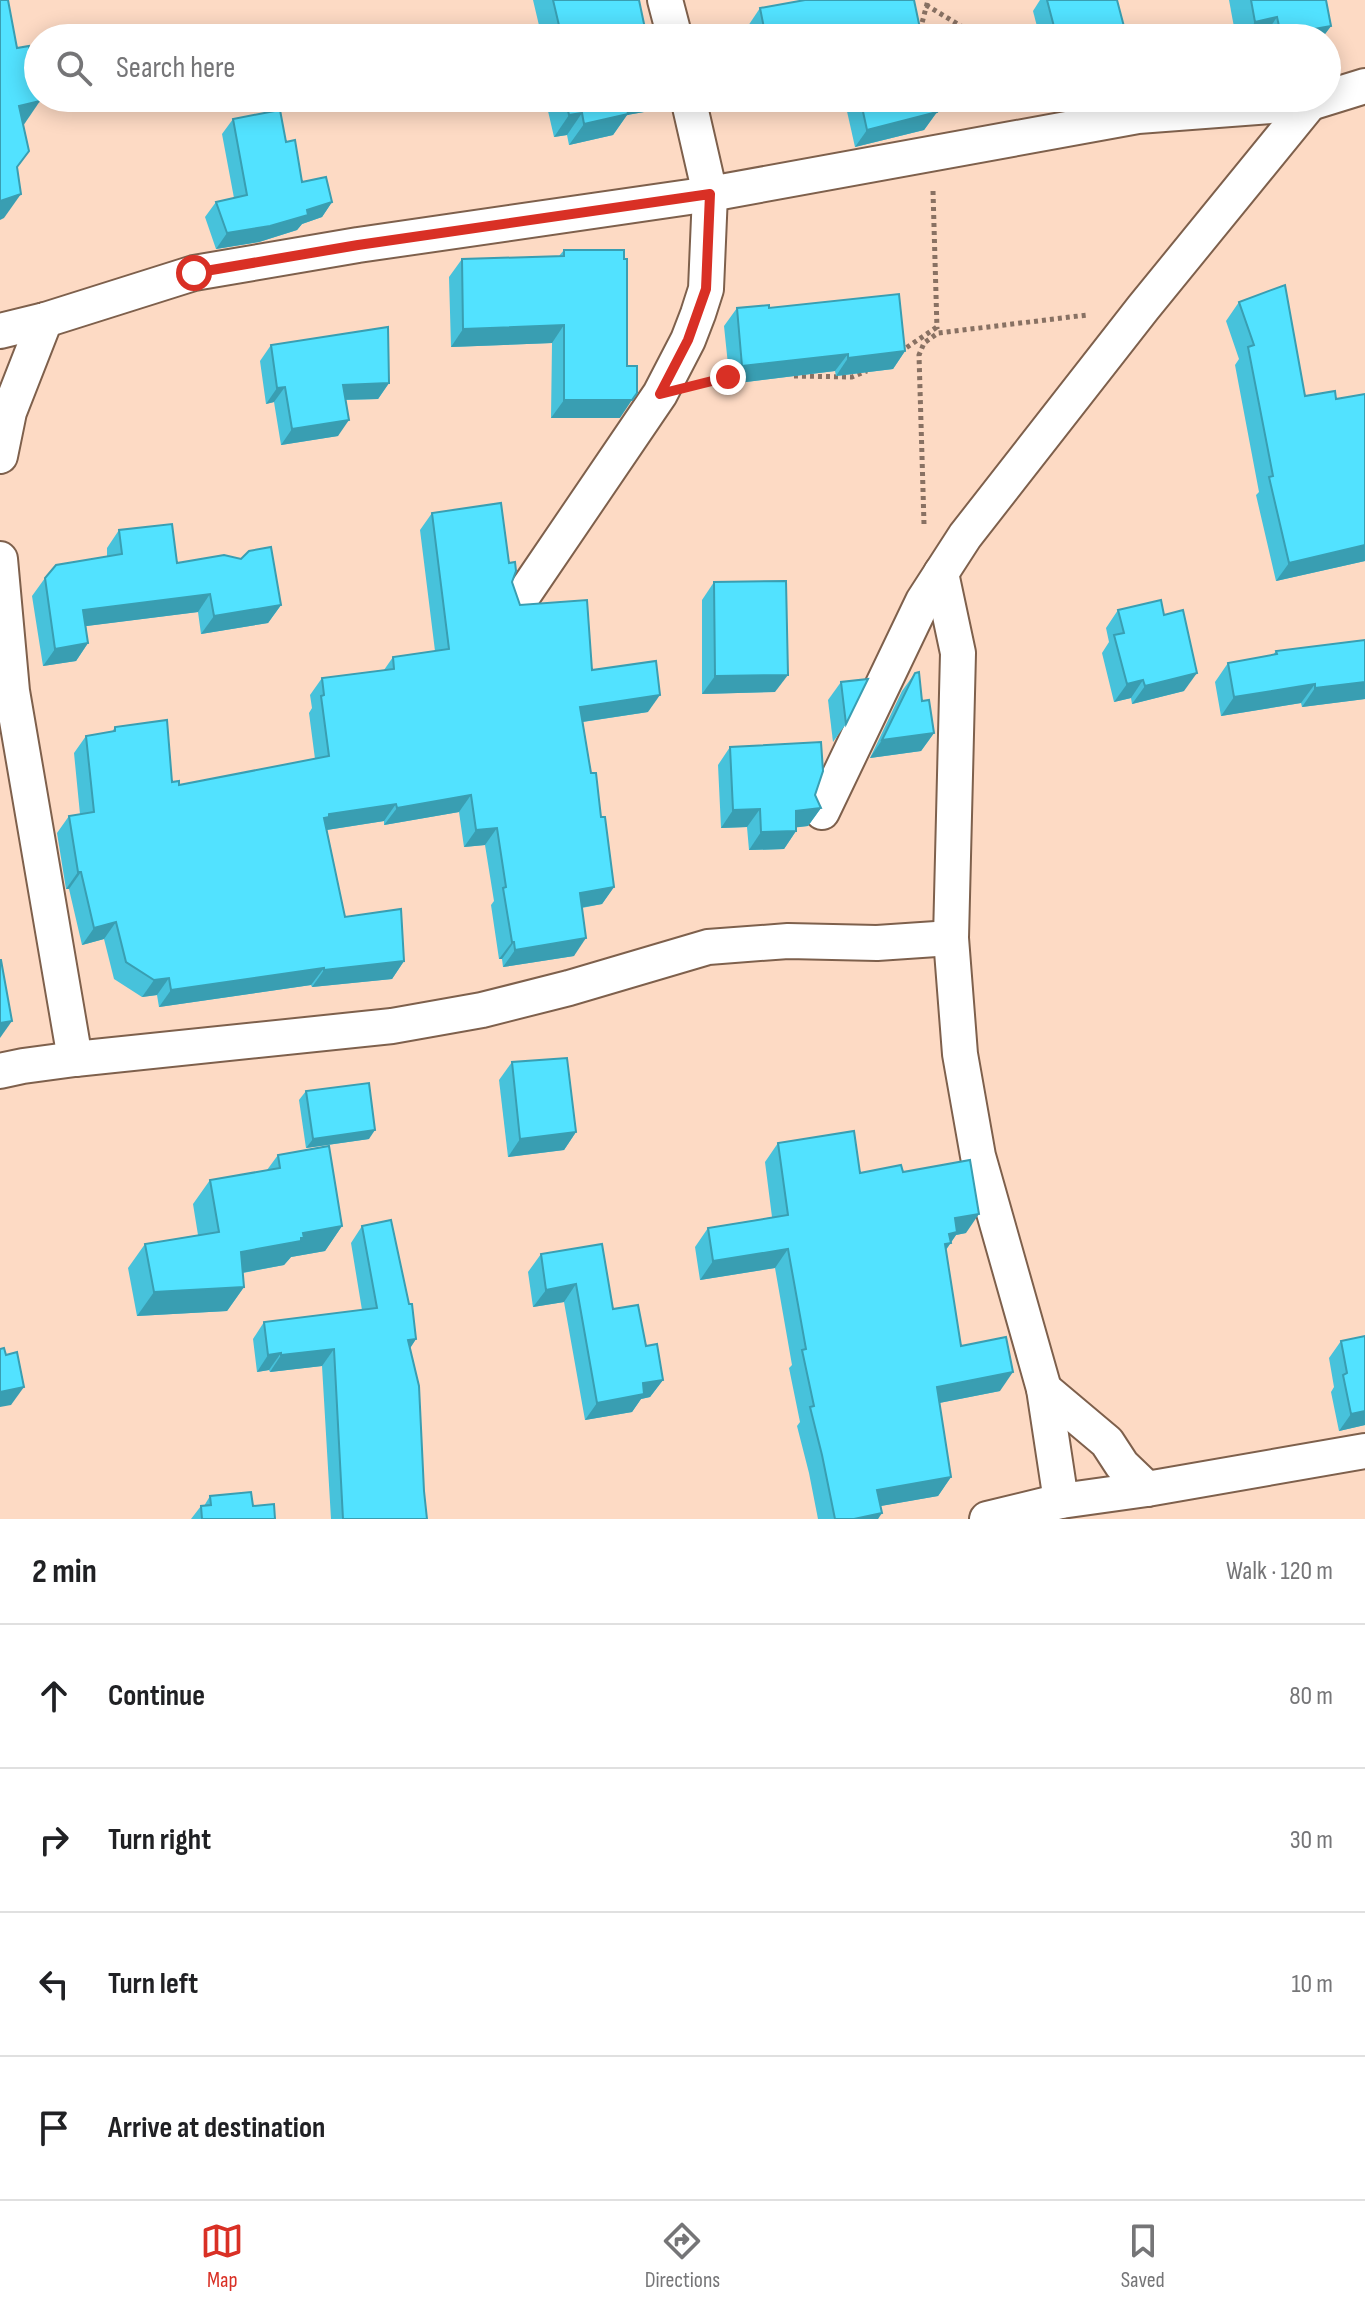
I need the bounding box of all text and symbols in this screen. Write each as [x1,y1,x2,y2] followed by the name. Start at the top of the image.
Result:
[24,24,1341,112] search box
[52,46,96,90] icon: search
[116,50,235,86] text: Search here
[176,255,212,291] route start
[710,359,746,395] route end
[32,1551,97,1592] text: 2 min
[1226,1556,1333,1587] text: Walk · 120 m
[32,1674,76,1718] icon: ahead
[108,1678,205,1714] text: Continue
[1289,1681,1333,1712] text: 80 m
[32,1818,76,1862] icon: right
[108,1822,211,1858] text: Turn right
[1290,1825,1333,1856] text: 30 m
[32,1962,76,2006] icon: left
[108,1966,198,2002] text: Turn left
[1291,1969,1333,2000] text: 10 m
[32,2106,76,2150] icon: arrive
[108,2110,325,2146] text: Arrive at destination
[200,2219,244,2294] tab: Map
[645,2219,720,2294] tab: Directions
[1121,2219,1165,2294] tab: Saved

